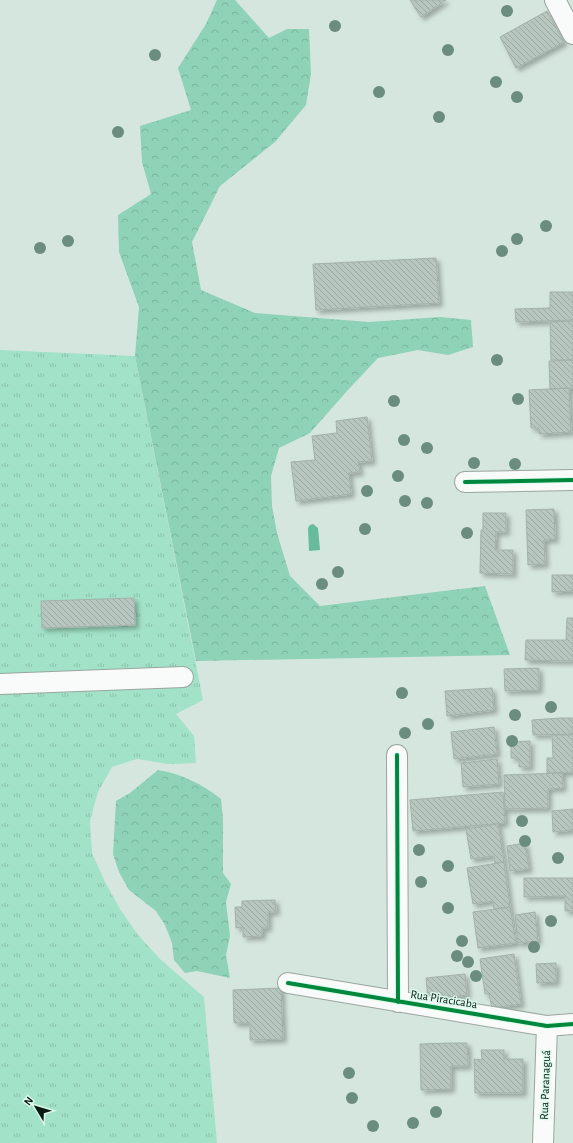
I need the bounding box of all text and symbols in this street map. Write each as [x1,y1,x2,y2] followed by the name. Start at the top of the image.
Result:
[410,988,479,1010] street label: Rua Piracicaba
[538,1049,552,1120] street label: Rua Paranaguá
[16,1087,56,1127] north arrow
[22,1095,35,1108] text: N

